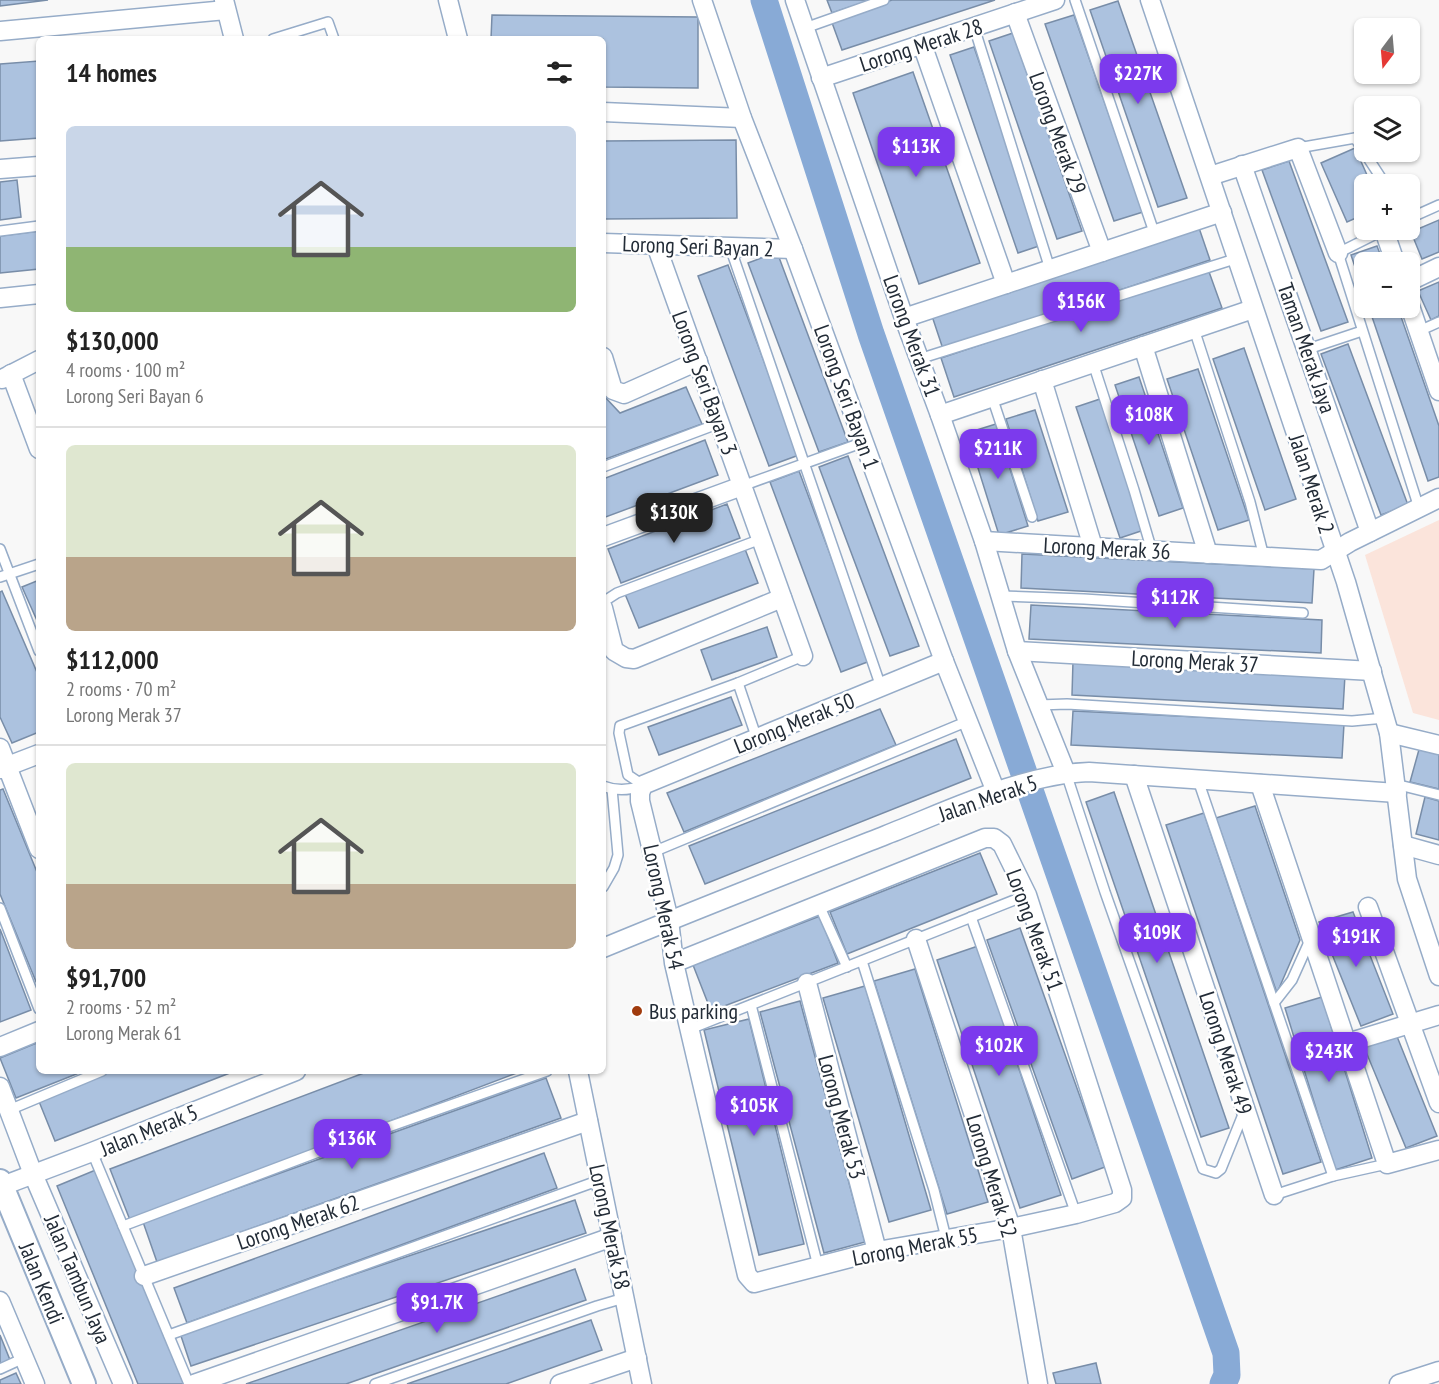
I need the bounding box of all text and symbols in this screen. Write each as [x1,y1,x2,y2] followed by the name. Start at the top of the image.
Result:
[856,12,986,78] street label: Lorong Merak 28
[1354,18,1420,84] north arrow
[1354,18,1420,318] map controls
[1096,54,1180,105] pin: $227K
[66,56,157,89] text: 14 homes
[543,56,576,89] icon: filters
[1114,60,1162,86] text: $227K
[1023,68,1093,198] street label: Lorong Merak 29
[1354,96,1420,162] button: layers
[874,127,958,178] pin: $113K
[892,133,940,159] text: $113K
[267,165,375,273] icon: home
[1354,174,1420,240] button: +
[622,229,774,263] street label: Lorong Seri Bayan 2
[1354,252,1420,318] button: −
[877,271,947,401] street label: Lorong Merak 31
[1272,279,1342,417] street label: Taman Merak Jaya
[1039,282,1123,333] pin: $156K
[1057,288,1105,314] text: $156K
[666,307,744,459] street label: Lorong Seri Bayan 3
[808,321,886,473] street label: Lorong Seri Bayan 1
[66,324,159,357] text: $130,000
[66,357,185,383] text: 4 rooms · 100 m²
[66,383,204,409] text: Lorong Seri Bayan 6
[1107,395,1191,446] pin: $108K
[1125,401,1173,427] text: $108K
[956,429,1040,480] pin: $211K
[1282,430,1341,537] street label: Jalan Merak 2
[974,435,1022,461] text: $211K
[267,484,375,592] icon: home
[632,493,716,544] pin: $130K
[650,499,698,525] text: $130K
[1043,531,1171,565] street label: Lorong Merak 36
[1133,578,1217,629] pin: $112K
[1151,584,1199,610] text: $112K
[66,643,159,676] text: $112,000
[1131,644,1259,678] street label: Lorong Merak 37
[66,676,176,702] text: 2 rooms · 70 m²
[730,686,858,760] street label: Lorong Merak 50
[66,702,182,728] text: Lorong Merak 37
[934,768,1041,828] street label: Jalan Merak 5
[267,802,375,910] icon: home
[637,842,691,972] street label: Lorong Merak 54
[1000,865,1070,995] street label: Lorong Merak 51
[1115,913,1199,964] pin: $109K
[1314,917,1398,968] pin: $191K
[1133,919,1181,945] text: $109K
[1332,923,1380,949] text: $191K
[66,961,146,994] text: $91,700
[1193,988,1259,1118] street label: Lorong Merak 49
[66,994,176,1020] text: 2 rooms · 52 m²
[649,997,738,1025] place label: Bus parking
[630,1004,644,1018] marker: Bus parking
[66,1020,182,1046] text: Lorong Merak 61
[957,1026,1041,1077] pin: $102K
[975,1032,1023,1058] text: $102K
[1287,1032,1371,1083] pin: $243K
[1305,1038,1353,1064] text: $243K
[812,1052,872,1182] street label: Lorong Merak 53
[712,1086,796,1137] pin: $105K
[730,1092,778,1118] text: $105K
[95,1098,202,1163] street label: Jalan Merak 5
[960,1111,1024,1241] street label: Lorong Merak 52
[310,1119,394,1170] pin: $136K
[328,1125,376,1151] text: $136K
[583,1162,637,1292] street label: Lorong Merak 58
[233,1188,363,1256] street label: Lorong Merak 62
[38,1209,118,1348] street label: Jalan Tambun Jaya
[850,1220,980,1272] street label: Lorong Merak 55
[13,1237,71,1328] street label: Jalan Kendi
[388,1283,486,1334] pin: $91.7K
[411,1289,463,1315] text: $91.7K

